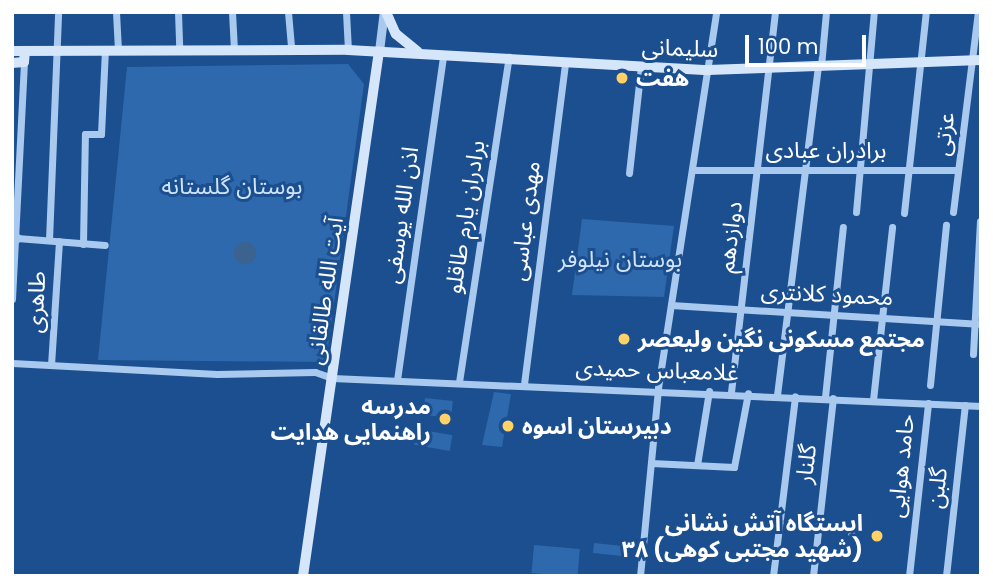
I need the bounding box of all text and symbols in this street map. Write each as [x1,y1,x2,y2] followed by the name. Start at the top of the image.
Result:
[748,21,869,65] scale bar
[758,32,818,61] text: 100 m
[641,33,719,63] street label: سلیمانی
[636,64,689,92] place label: هفت
[614,70,630,86] marker: هفت
[928,111,960,157] street label: عزتی
[765,136,887,164] street label: برادران عبادی
[439,138,491,296] street label: برادران یارم طاقلو
[378,145,424,285] street label: اذن الله یوسفی
[504,159,546,283] street label: مهدی عباسی
[162,172,302,200] park label: بوستان گلستانه
[712,200,748,274] street label: دوازدهم
[301,215,349,367] street label: آیت الله طالقانی
[558,245,682,273] park label: بوستان نیلوفر
[21,270,51,334] street label: طاهری
[760,277,894,311] street label: محمود کلانتری
[638,325,925,353] place label: مجتمع مسکونی نگین ولیعصر
[616,331,632,347] marker: مجتمع مسکونی نگین ولیعصر
[575,353,739,387] street label: غلامعباس حمیدی
[270,392,431,446] place label: مدرسه راهنمایی هدایت
[437,411,453,427] marker: مدرسه راهنمایی هدایت
[522,412,672,440] place label: دبیرستان اسوه
[882,413,920,519] street label: حامد هوایی
[500,418,516,434] marker: دبیرستان اسوه
[790,443,822,485] street label: گلنار
[921,466,953,510] street label: گلبن
[622,509,863,563] place label: ایستگاه آتش نشانی ۳۸ (شهید مجتبی کوهی)
[869,528,885,544] marker: ایستگاه آتش نشانی ۳۸ (شهید مجتبی کوهی)

